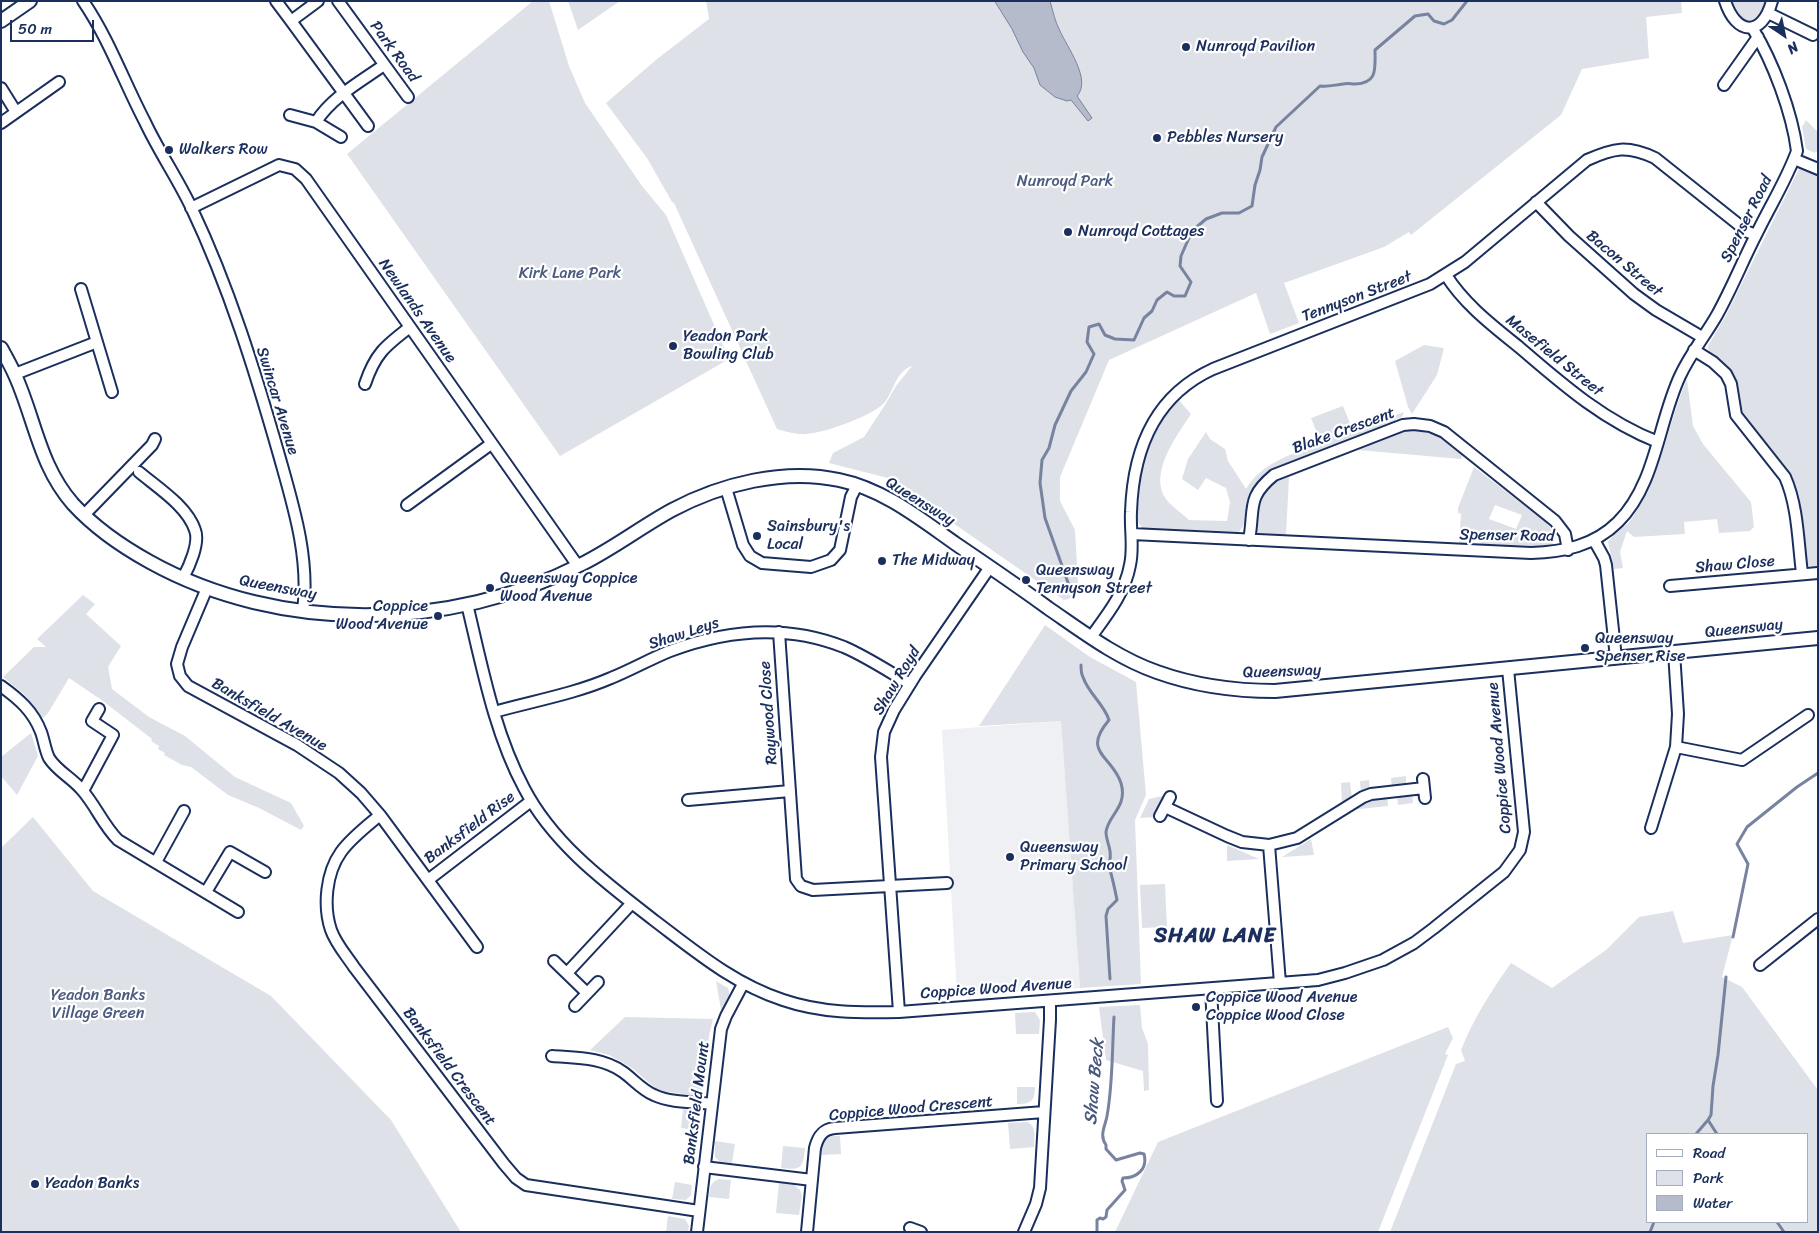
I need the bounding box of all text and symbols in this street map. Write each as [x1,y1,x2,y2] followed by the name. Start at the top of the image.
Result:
[12,10,96,42] scale bar
[1759,10,1809,60] north arrow
[18,16,52,42] text: 50 m
[365,18,423,86] street label: Park Road
[1782,35,1804,61] text: N
[1196,37,1315,57] place label: Nunroyd Pavilion
[1180,41,1192,53] marker: Nunroyd Pavilion
[1167,128,1283,148] place label: Pebbles Nursery
[1151,132,1163,144] marker: Pebbles Nursery
[179,140,268,160] place label: Walkers Row
[163,144,175,156] marker: Walkers Row
[1017,172,1113,192] park label: Nunroyd Park
[1717,172,1777,266] street label: Spenser Road
[1078,222,1204,242] place label: Nunroyd Cottages
[1062,226,1074,238] marker: Nunroyd Cottages
[1582,227,1666,301] street label: Bacon Street
[374,255,460,367] street label: Newlands Avenue
[519,264,621,284] park label: Kirk Lane Park
[1299,267,1415,327] street label: Tennyson Street
[1501,311,1607,401] street label: Masefield Street
[683,327,774,365] place label: Yeadon Park Bowling Club
[667,340,679,352] marker: Yeadon Park Bowling Club
[251,345,303,457] street label: Swincar Avenue
[1290,404,1398,458] street label: Blake Crescent
[882,473,958,531] street label: Queensway
[767,517,850,555] place label: Sainsbury's Local
[1459,526,1555,546] street label: Spenser Road
[751,530,763,542] marker: Sainsbury's Local
[892,551,975,571] place label: The Midway
[1694,552,1776,578] street label: Shaw Close
[876,555,888,567] marker: The Midway
[1036,561,1152,599] place label: Queensway Tennyson Street
[500,569,638,607] place label: Queensway Coppice Wood Avenue
[238,571,318,605] street label: Queensway
[1020,574,1032,586] marker: Queensway Tennyson Street
[484,582,496,594] marker: Queensway Coppice Wood Avenue
[336,597,428,635] place label: Coppice Wood Avenue
[432,610,444,622] marker: Coppice Wood Avenue
[646,614,722,654] street label: Shaw Leys
[1704,615,1784,643] street label: Queensway
[1595,629,1686,667] place label: Queensway Spenser Rise
[1579,642,1591,654] marker: Queensway Spenser Rise
[869,643,925,719] street label: Shaw Royd
[756,660,782,766] street label: Raywood Close
[1243,661,1321,683] street label: Queensway
[208,674,330,756] street label: Banksfield Avenue
[1484,682,1516,834] street label: Coppice Wood Avenue
[421,788,519,868] street label: Banksfield Rise
[1020,838,1127,876] place label: Queensway Primary School
[1004,851,1016,863] marker: Queensway Primary School
[1152,924,1278,950] district label: SHAW LANE
[920,974,1072,1004] street label: Coppice Wood Avenue
[51,986,145,1024] park label: Yeadon Banks Village Green
[1206,988,1358,1026] place label: Coppice Wood Avenue Coppice Wood Close
[1190,1001,1202,1013] marker: Coppice Wood Avenue Coppice Wood Close
[398,1004,500,1130] street label: Banksfield Crescent
[1080,1038,1110,1126] water label: Shaw Beck
[680,1040,714,1166] street label: Banksfield Mount
[828,1092,994,1126] street label: Coppice Wood Crescent
[1646,1133,1809,1223] legend
[1693,1140,1725,1166] text: Road
[1693,1165,1724,1191] text: Park
[45,1174,139,1194] place label: Yeadon Banks
[29,1178,41,1190] marker: Yeadon Banks
[1693,1190,1733,1216] text: Water

